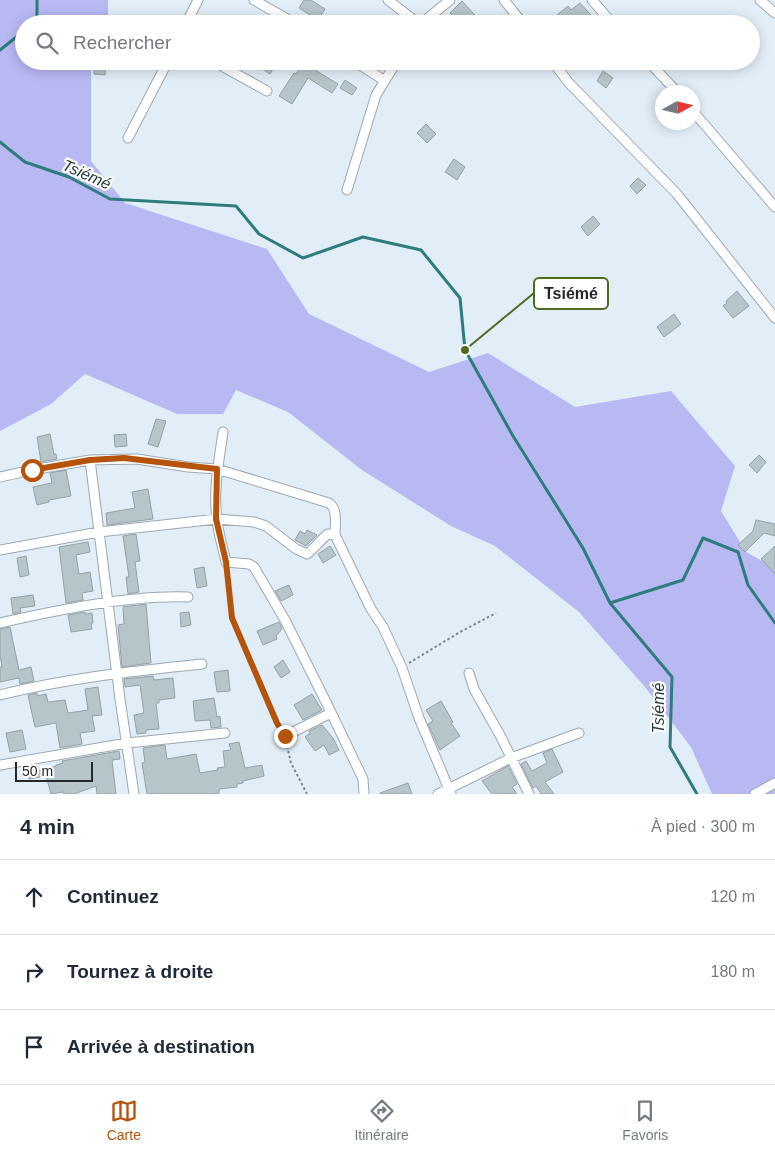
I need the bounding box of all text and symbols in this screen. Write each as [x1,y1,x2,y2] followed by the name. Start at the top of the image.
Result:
[15,15,760,70] search box
[33,29,61,57] icon: search
[73,32,171,53] text: Rechercher
[655,85,700,130] north arrow
[60,156,114,193] water label: Tsiémé
[534,278,608,309] callout: Tsiémé
[544,285,598,302] text: Tsiémé
[21,459,44,482] route start
[650,682,667,733] water label: Tsiémé
[274,725,297,748] route end
[15,759,92,782] scale bar
[22,763,53,779] text: 50 m
[20,815,75,838] text: 4 min
[651,818,755,835] text: À pied · 300 m
[20,883,48,911] icon: ahead
[67,886,159,907] text: Continuez
[711,888,755,905] text: 120 m
[20,958,48,986] icon: right
[67,961,213,982] text: Tournez à droite
[711,963,755,980] text: 180 m
[20,1033,48,1061] icon: arrive
[67,1036,255,1057] text: Arrivée à destination
[107,1097,141,1143] tab: Carte
[354,1097,409,1143] tab: Itinéraire
[622,1097,668,1143] tab: Favoris

